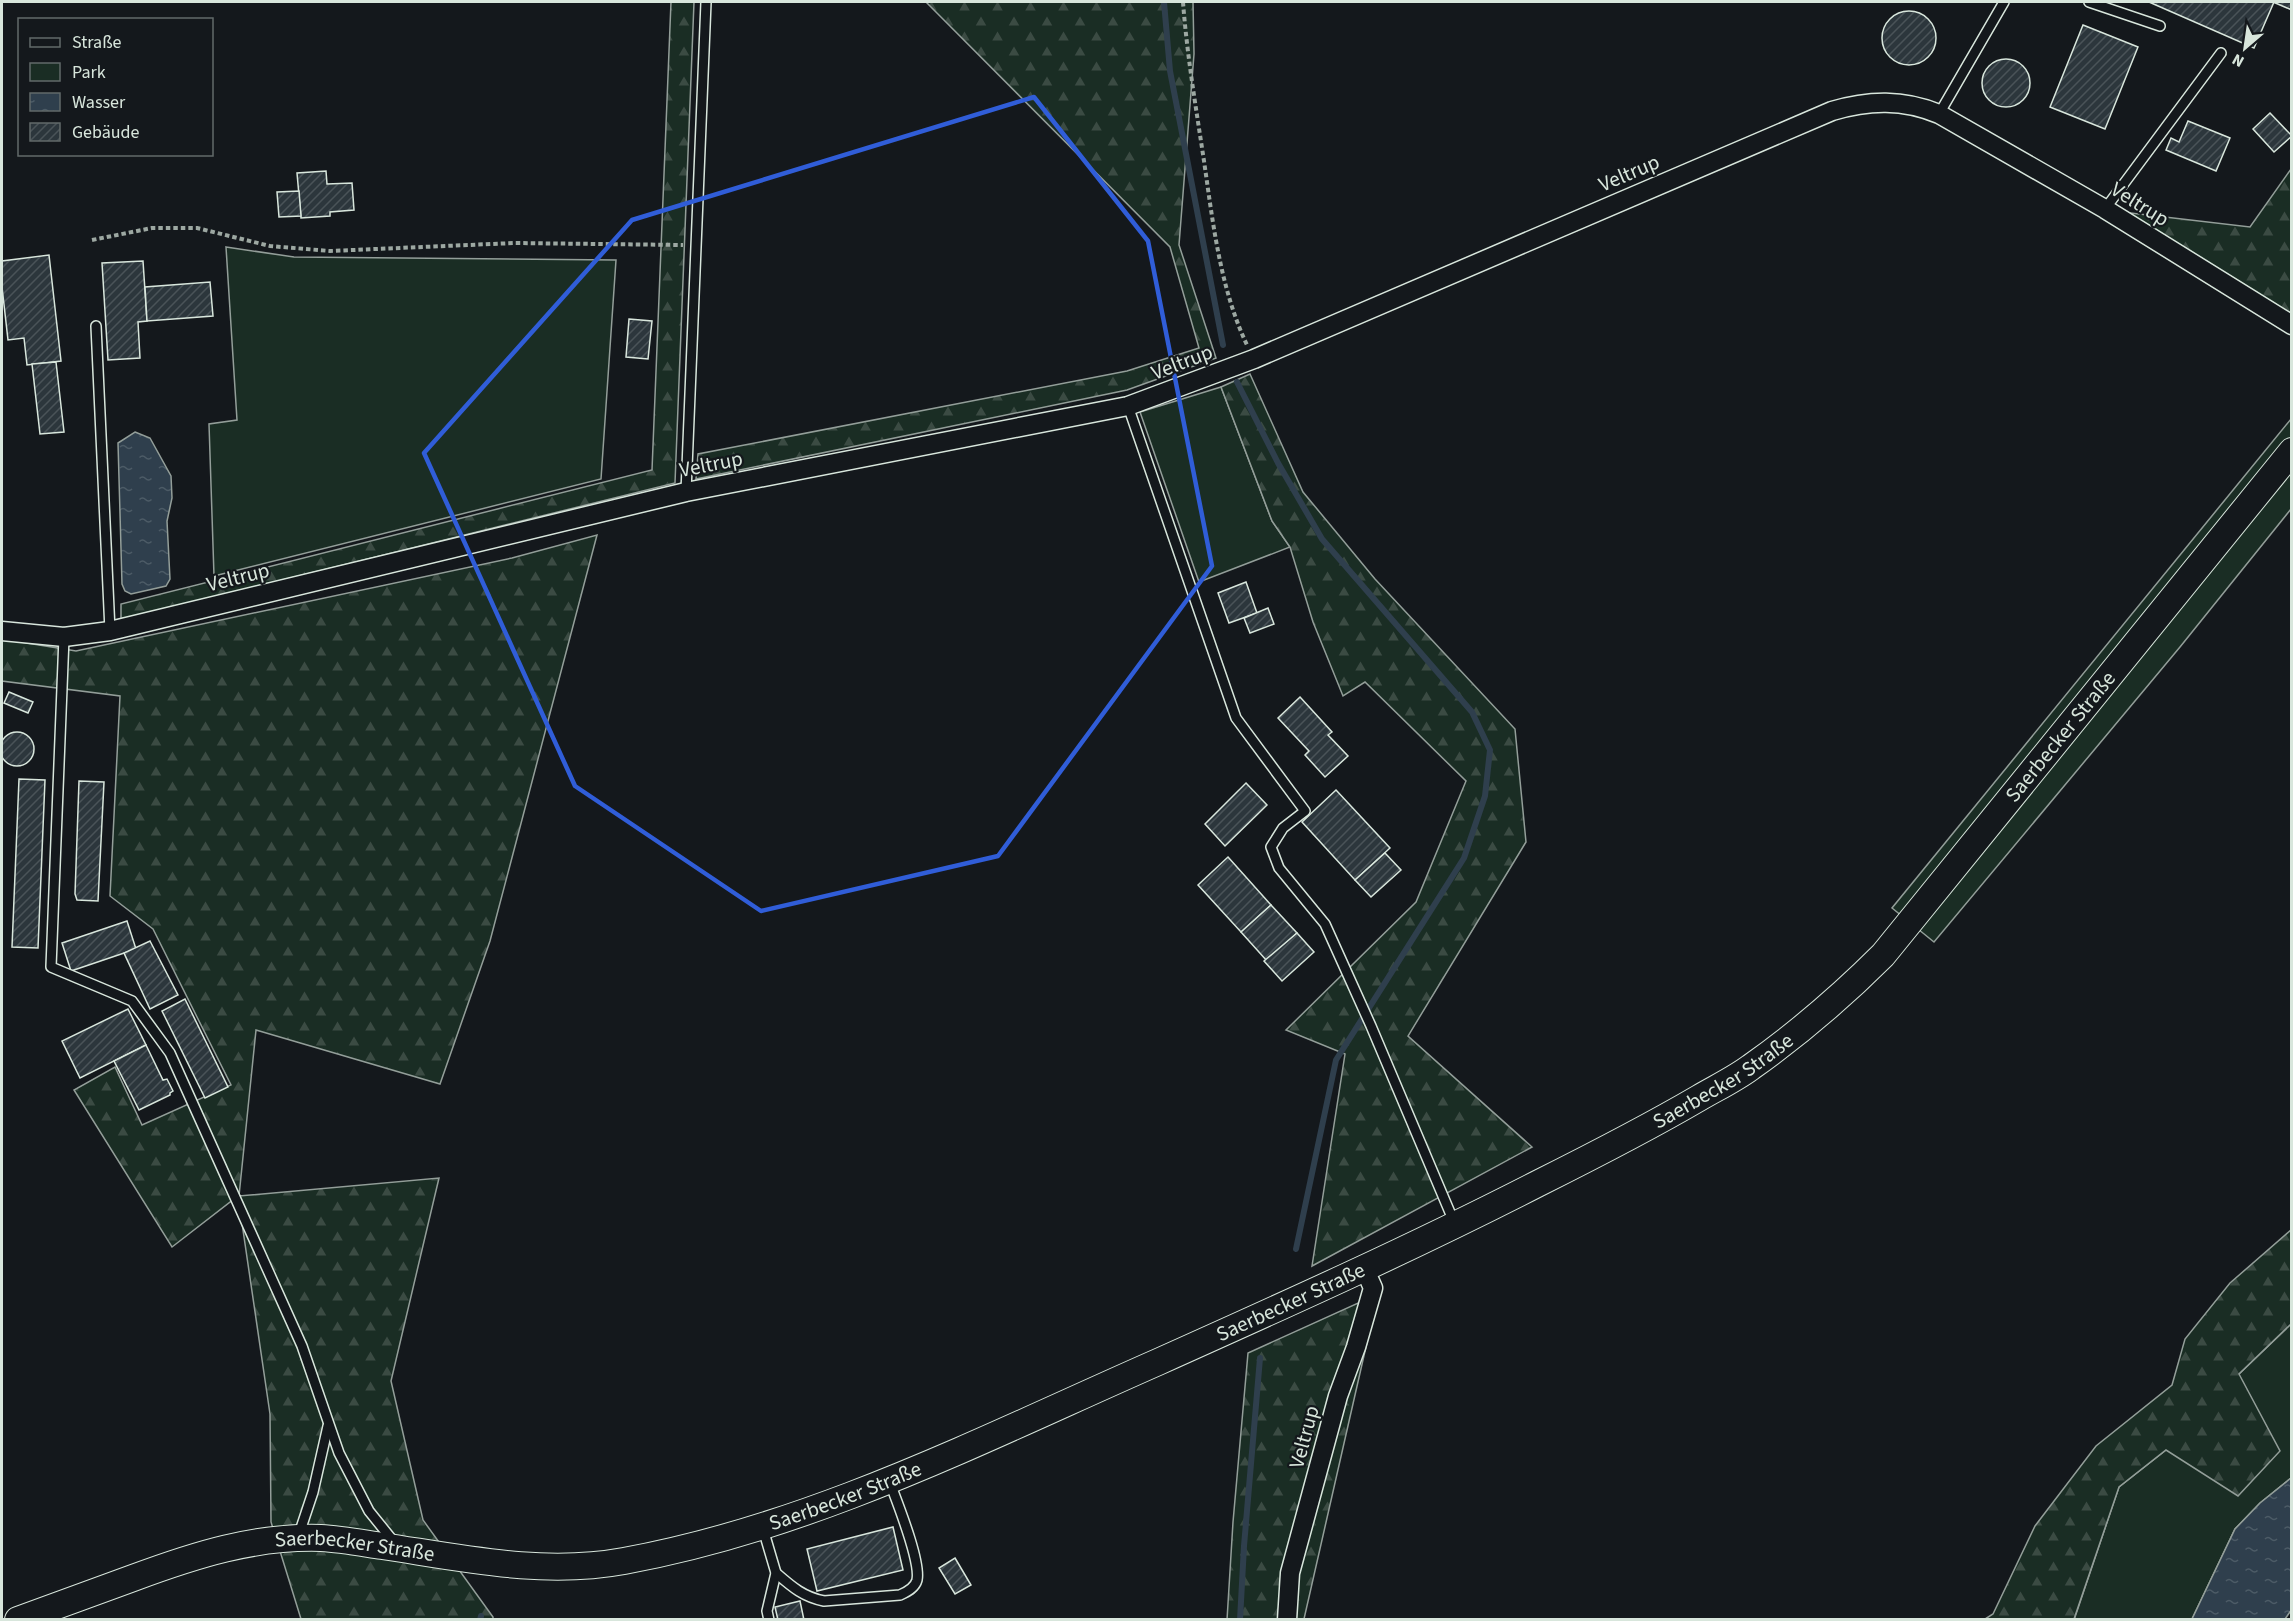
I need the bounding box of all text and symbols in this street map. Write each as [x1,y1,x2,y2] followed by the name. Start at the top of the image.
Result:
[18,18,213,156] legend
[2215,18,2275,78] north arrow
[72,30,122,55] text: Straße
[2228,48,2248,72] text: N
[72,60,106,85] text: Park
[72,90,126,115] text: Wasser
[72,120,140,145] text: Gebäude
[1594,147,1664,199] street label: Veltrup
[2105,174,2175,234] street label: Veltrup
[1147,337,1217,387] street label: Veltrup
[677,443,745,485] street label: Veltrup
[203,555,273,599] street label: Veltrup
[1998,665,2123,808] street label: Saerbecker Straße
[1647,1026,1800,1136] street label: Saerbecker Straße
[1211,1255,1370,1349] street label: Saerbecker Straße
[1281,1402,1327,1472] street label: Veltrup
[765,1454,926,1538] street label: Saerbecker Straße
[273,1523,437,1569] street label: Saerbecker Straße

